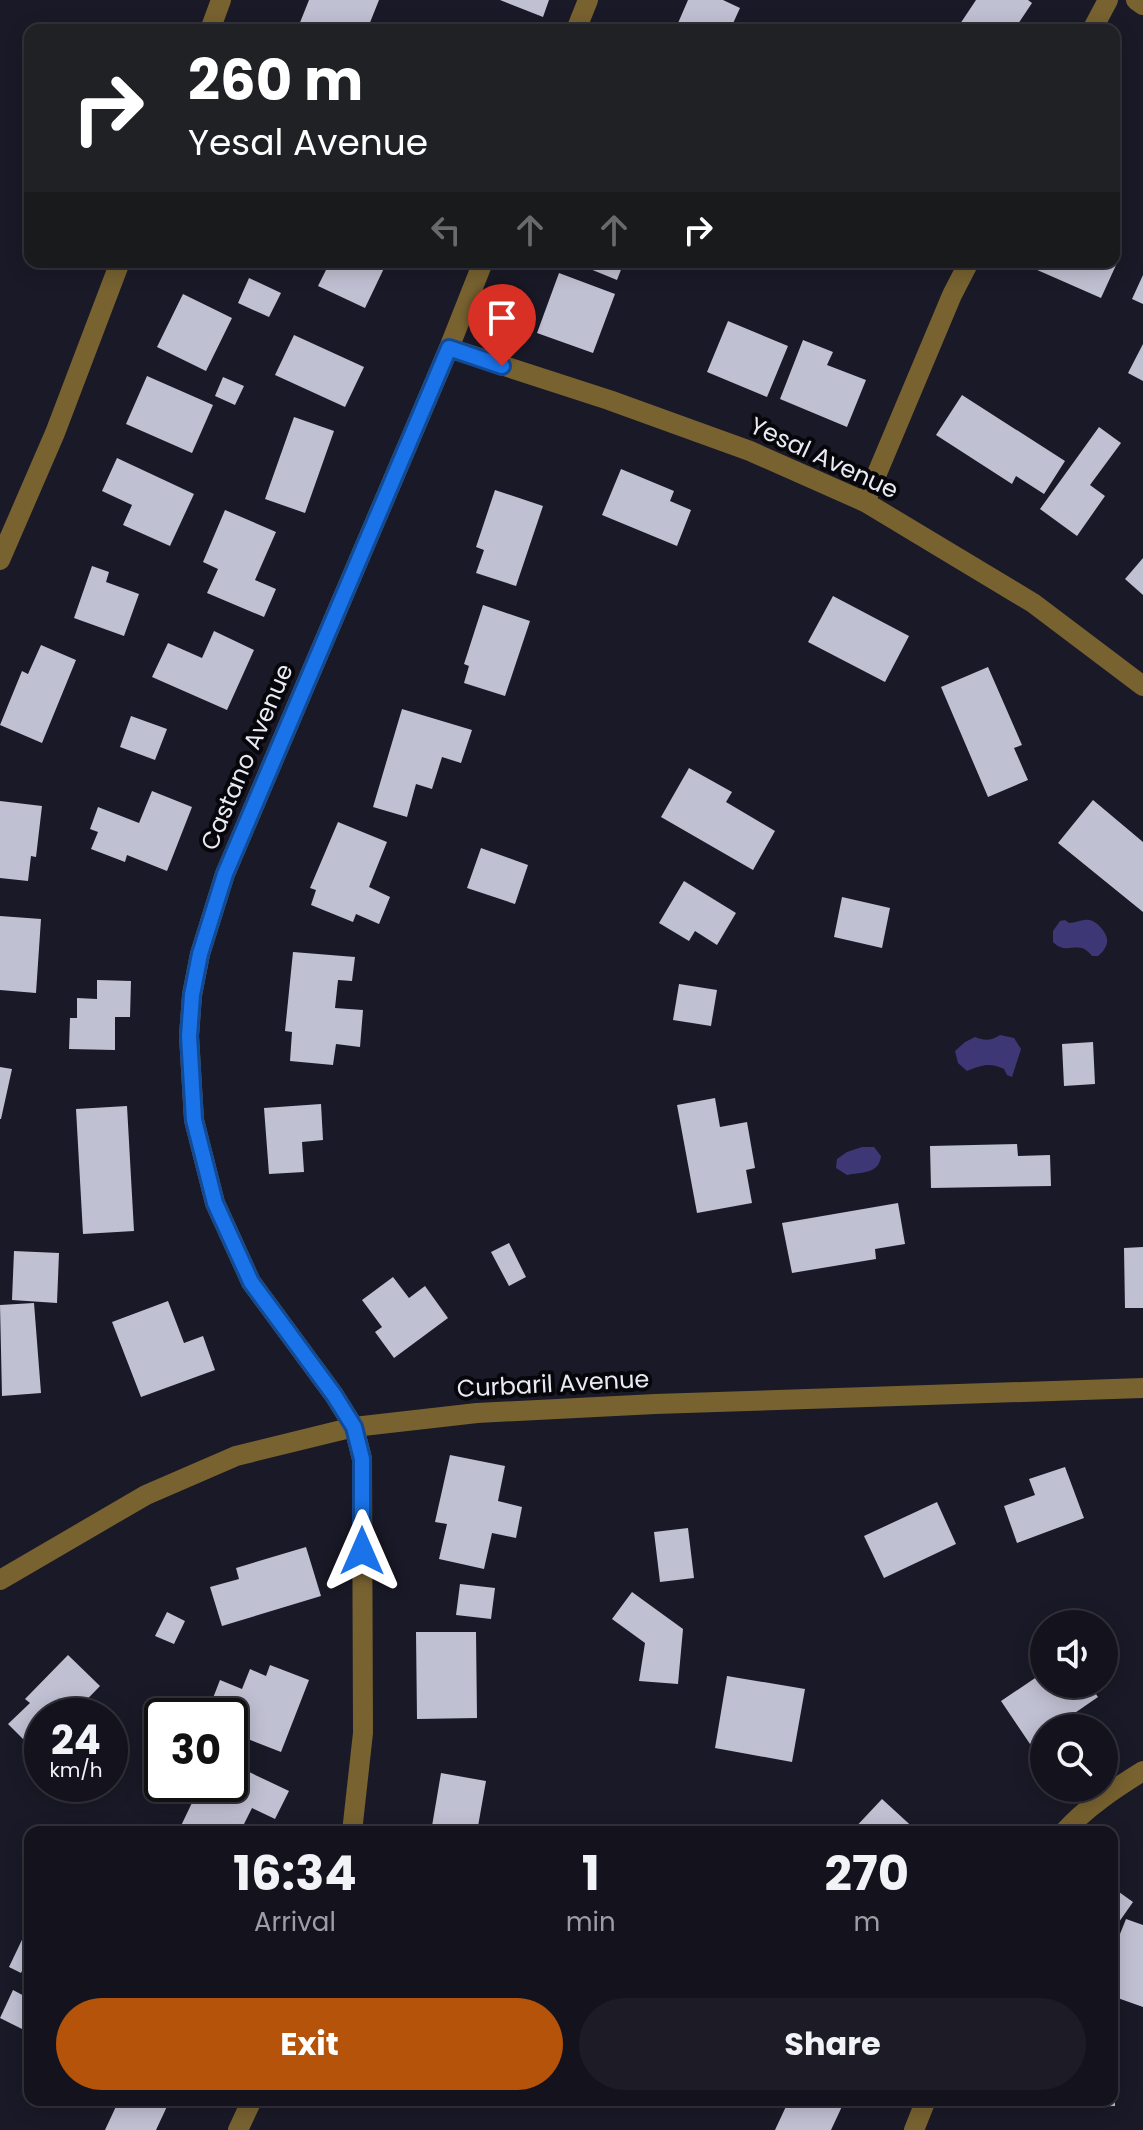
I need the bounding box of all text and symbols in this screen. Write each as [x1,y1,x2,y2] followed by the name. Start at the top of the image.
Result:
[188,41,363,120] text: 260 m
[56,56,160,160] icon: right
[188,117,428,168] text: Yesal Avenue
[424,208,468,252] icon: left
[508,208,552,252] icon: ahead
[592,208,636,252] icon: ahead
[676,208,720,252] icon: right
[468,284,536,366] pin
[480,296,524,340] icon: arrive
[745,409,904,506] street label: Yesal Avenue
[192,659,301,855] street label: Castano Avenue
[456,1362,650,1405] street label: Curbaril Avenue
[320,1509,404,1593] position arrow
[1030,1610,1118,1802] map controls
[1030,1610,1118,1698] button: sound
[144,1698,248,1802] speed limit sign: 30
[51,1712,101,1768] text: 24
[1030,1714,1118,1802] button: search
[49,1756,103,1784] text: km/h
[233,1840,357,1907] text: 16:34
[582,1840,600,1907] text: 1
[825,1840,909,1907] text: 270
[254,1904,336,1940] text: Arrival
[566,1904,616,1940] text: min
[853,1904,880,1940] text: m
[56,1998,563,2090] button: Exit
[579,1998,1086,2090] button: Share

